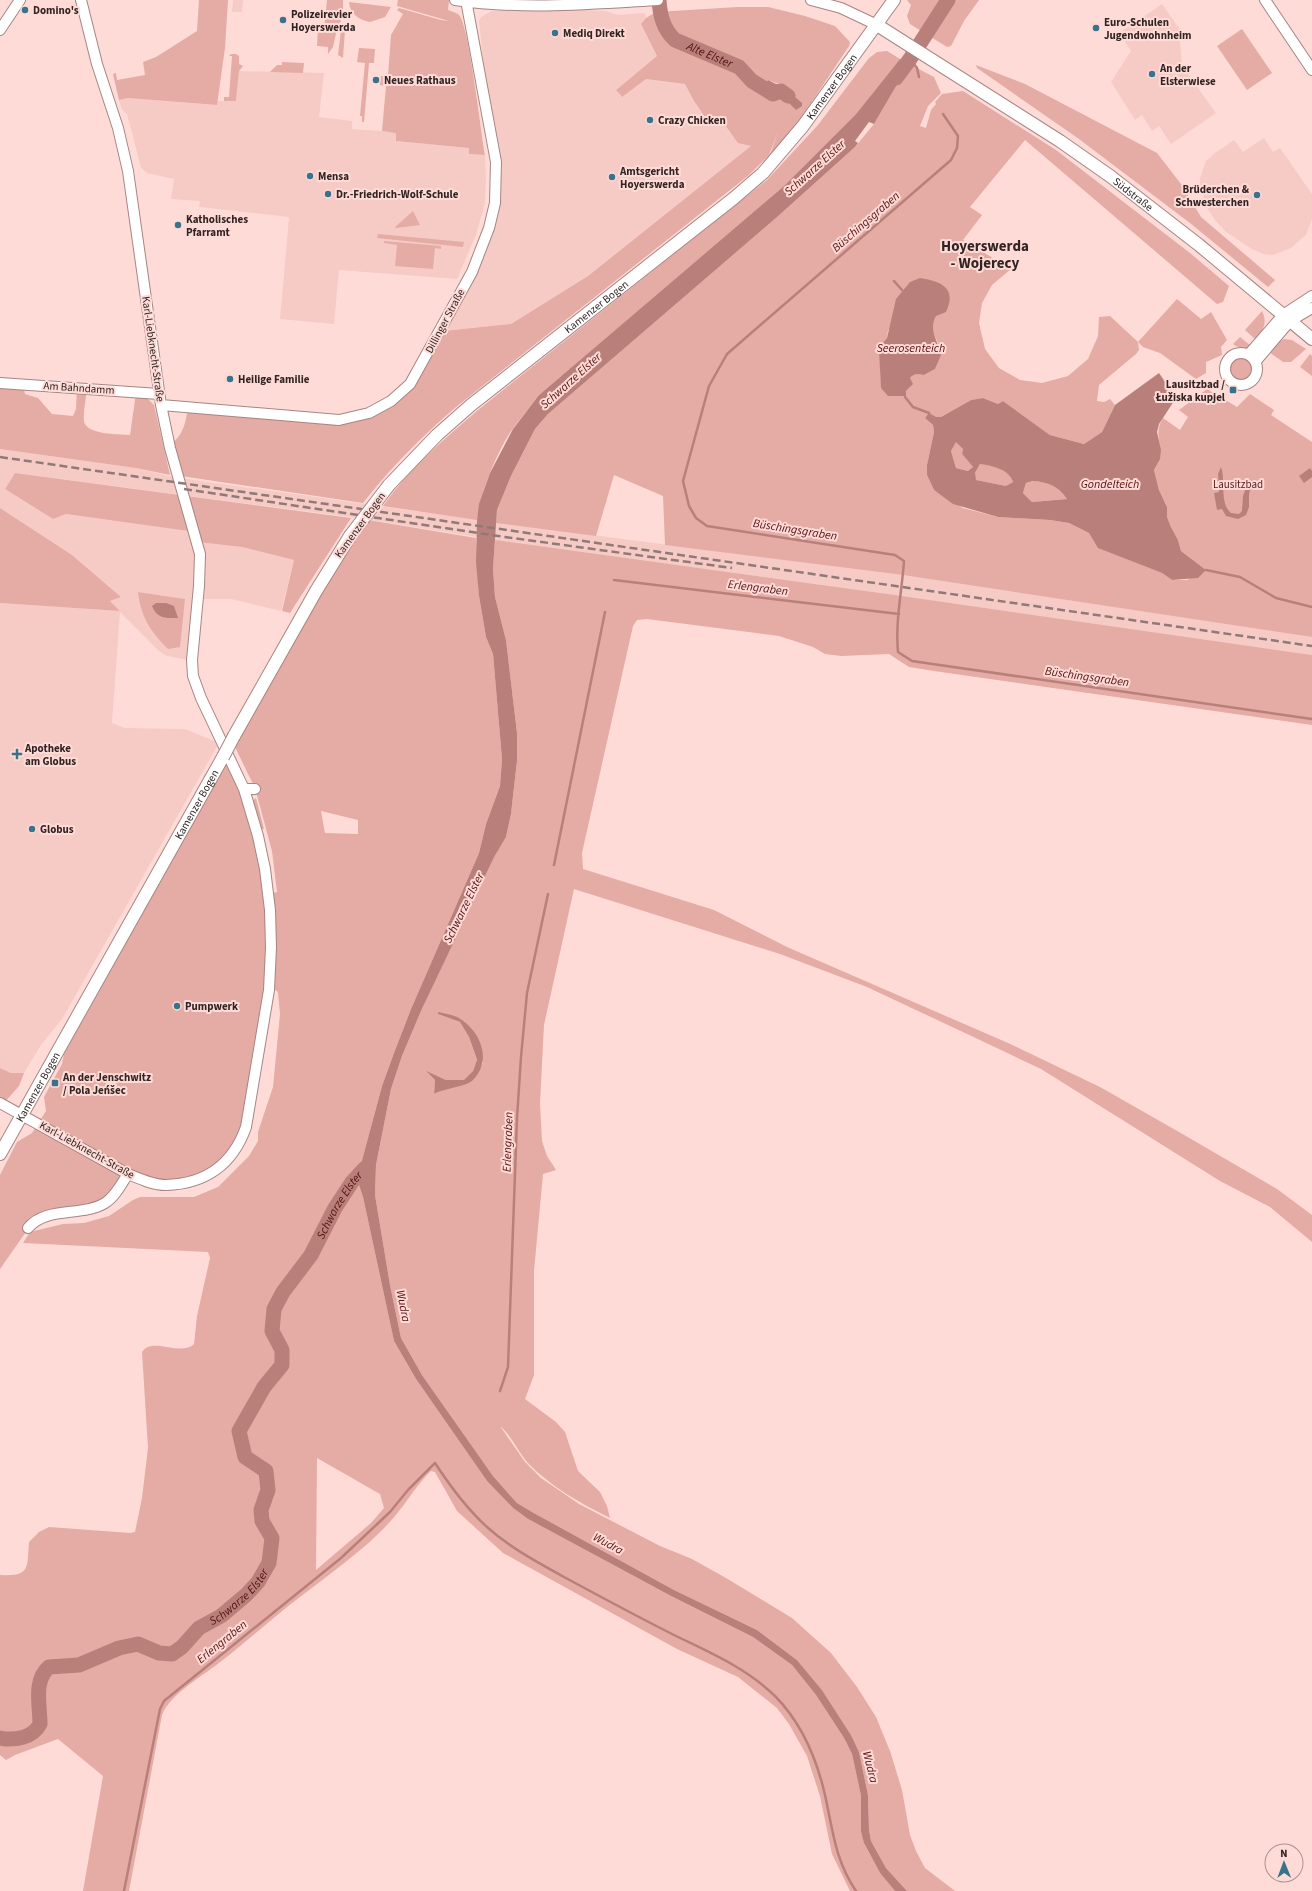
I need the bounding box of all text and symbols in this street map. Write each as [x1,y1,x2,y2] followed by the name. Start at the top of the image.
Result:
[33,3,79,18] place label: Domino's
[20,5,30,15] marker: Domino's
[291,7,356,35] place label: Polizeirevier Hoyerswerda
[278,15,288,25] marker: Polizeirevier Hoyerswerda
[1104,15,1191,43] place label: Euro-Schulen Jugendwohnheim
[1091,23,1101,33] marker: Euro-Schulen Jugendwohnheim
[563,26,626,41] place label: Mediq Direkt
[550,28,560,38] marker: Mediq Direkt
[683,37,736,72] water label: Alte Elster
[803,51,860,123] street label: Kamenzer Bogen
[1159,61,1216,89] place label: An der Elsterwiese
[1147,69,1157,79] marker: An der Elsterwiese
[384,73,456,88] place label: Neues Rathaus
[371,75,381,85] marker: Neues Rathaus
[658,113,726,128] place label: Crazy Chicken
[645,115,655,125] marker: Crazy Chicken
[781,135,850,200] water label: Schwarze Elster
[619,164,685,192] place label: Amtsgericht Hoyerswerda
[318,169,349,184] place label: Mensa
[305,171,315,181] marker: Mensa
[607,172,617,182] marker: Amtsgericht Hoyerswerda
[1110,174,1157,215] street label: Südstraße
[1175,182,1250,210] place label: Brüderchen & Schwesterchen
[336,187,459,202] place label: Dr.-Friedrich-Wolf-Schule
[828,188,904,256] water label: Büschingsgraben
[323,189,333,199] marker: Dr.-Friedrich-Wolf-Schule
[1252,190,1262,200] marker: Brüderchen & Schwesterchen
[186,212,248,240] place label: Katholisches Pfarramt
[173,220,183,230] marker: Katholisches Pfarramt
[941,236,1029,274] district label: Hoyerswerda - Wojerecy
[561,276,631,336] street label: Kamenzer Bogen
[422,286,469,356] street label: Dillinger Straße
[138,295,168,403] street label: Karl-Liebknecht-Straße
[877,340,945,357] water label: Seerosenteich
[537,348,606,413] water label: Schwarze Elster
[238,372,310,387] place label: Heilige Familie
[225,374,235,384] marker: Heilige Familie
[1155,377,1226,405] place label: Lausitzbad / Łužiska kupjel
[43,378,115,398] street label: Am Bahndamm
[1228,385,1238,395] marker: Lausitzbad / Łužiska kupjel
[1081,476,1139,493] water label: Gondelteich
[1213,477,1263,492] park label: Lausitzbad
[331,489,389,561] street label: Kamenzer Bogen
[752,515,838,545] water label: Büschingsgraben
[727,576,789,600] water label: Erlengraben
[1044,663,1130,691] water label: Büschingsgraben
[24,741,76,769] place label: Apotheke am Globus
[12,749,22,759] marker: Apotheke am Globus
[171,767,222,842] street label: Kamenzer Bogen
[40,822,74,837] place label: Globus
[27,824,37,834] marker: Globus
[440,869,489,946] water label: Schwarze Elster
[185,999,238,1014] place label: Pumpwerk
[172,1001,182,1011] marker: Pumpwerk
[12,1049,63,1125] street label: Kamenzer Bogen
[62,1070,151,1098] place label: An der Jenschwitz / Pola Jeńšec
[50,1078,60,1088] marker: An der Jenschwitz / Pola Jeńšec
[498,1112,518,1172] water label: Erlengraben
[37,1118,138,1183] street label: Karl-Liebknecht-Straße
[312,1167,367,1242] water label: Schwarze Elster
[392,1289,415,1324] water label: Wudra
[590,1529,627,1559] water label: Wudra
[206,1565,273,1629] water label: Schwarze Elster
[193,1616,251,1668] water label: Erlengraben
[858,1749,882,1785] water label: Wudra
[1264,1843,1304,1883] north arrow
[1280,1846,1288,1861] text: N

